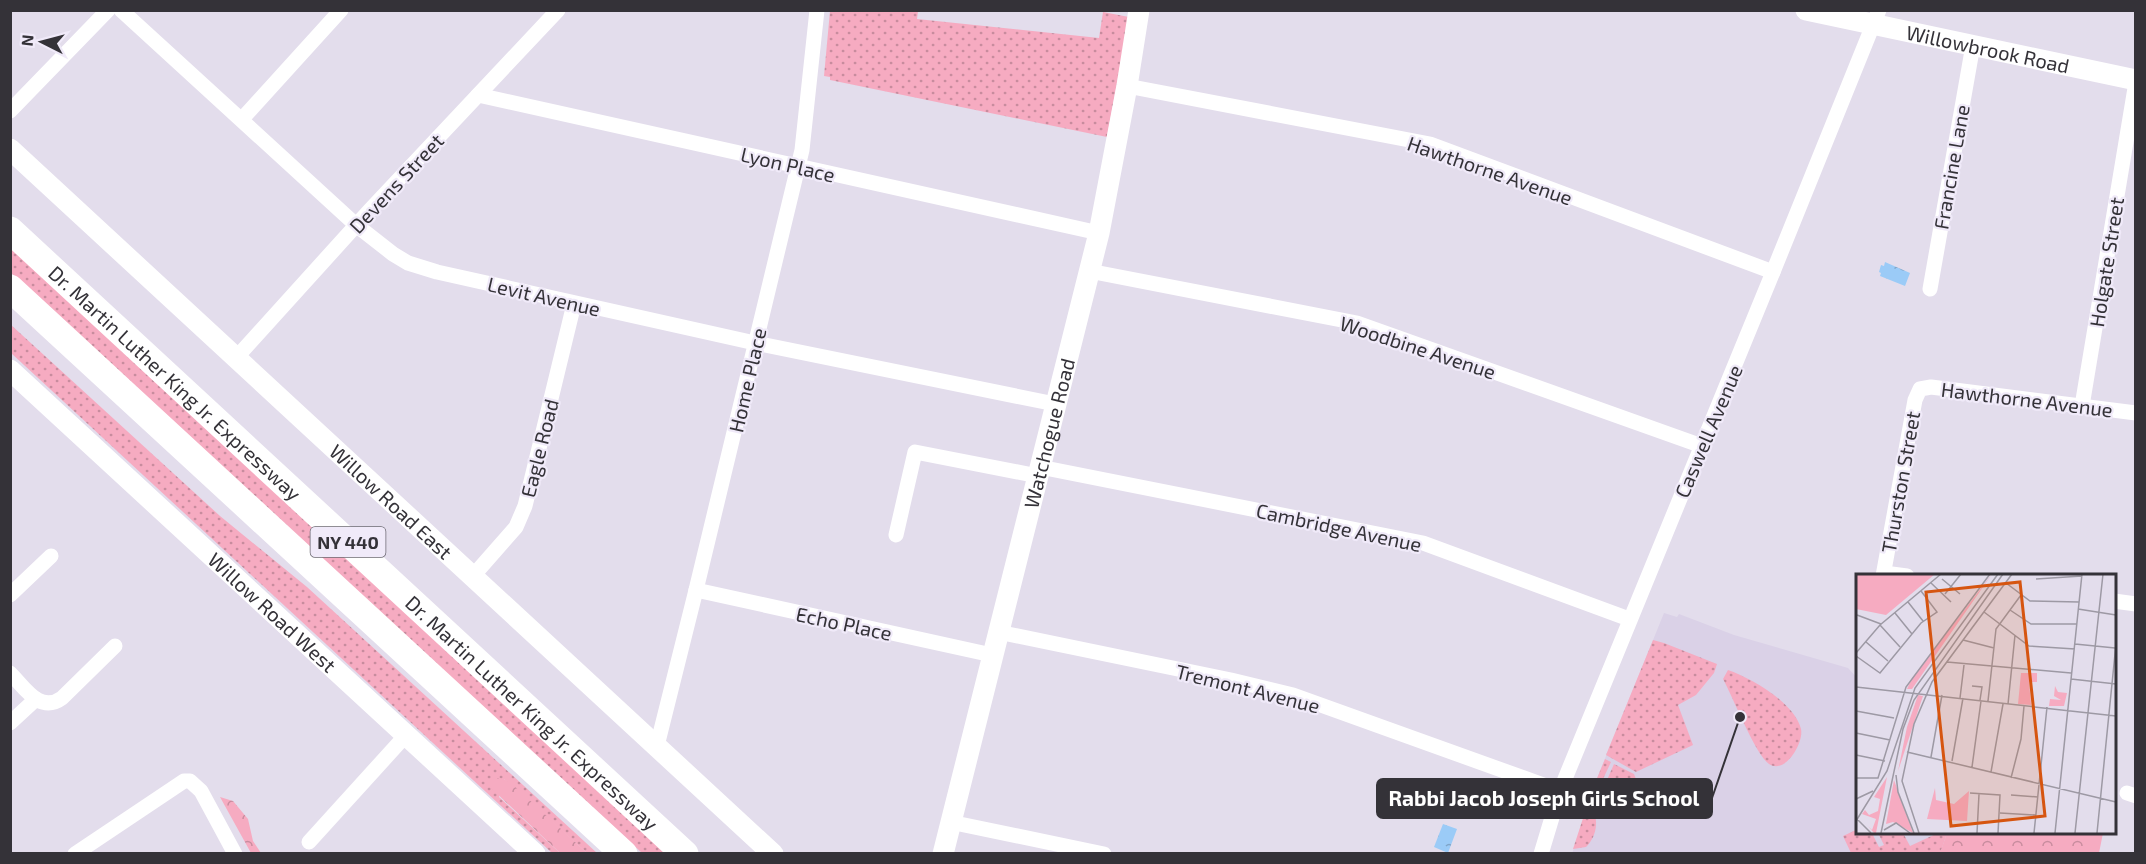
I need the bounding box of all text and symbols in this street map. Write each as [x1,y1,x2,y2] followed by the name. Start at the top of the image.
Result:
[12,12,72,72] north arrow
[1904,20,2072,78] street label: Willowbrook Road
[17,34,37,47] text: N
[1928,103,1974,231] street label: Francine Lane
[344,128,448,238] street label: Devens Street
[1404,131,1576,209] street label: Hawthorne Avenue
[739,142,837,186] street label: Lyon Place
[2084,195,2128,329] street label: Holgate Street
[44,260,307,506] street label: Dr. Martin Luther King Jr. Expressway
[485,271,603,321] street label: Levit Avenue
[1337,310,1499,384] street label: Woodbine Avenue
[723,325,771,435] street label: Home Place
[1018,355,1079,511] street label: Watchogue Road
[1669,361,1747,501] street label: Caswell Avenue
[1940,377,2114,421] street label: Hawthorne Avenue
[515,396,563,500] street label: Eagle Road
[1876,409,1924,555] street label: Thurston Street
[325,439,458,564] street label: Willow Road East
[1254,498,1424,556] street label: Cambridge Avenue
[310,527,386,557] road number: NY 440
[204,547,342,677] street label: Willow Road West
[1856,574,2116,834] inset map
[401,590,664,835] street label: Dr. Martin Luther King Jr. Expressway
[794,601,894,645] street label: Echo Place
[1174,659,1322,717] street label: Tremont Avenue
[1377,779,1712,818] callout: Rabbi Jacob Joseph Girls School
[1389,785,1700,810] text: Rabbi Jacob Joseph Girls School

